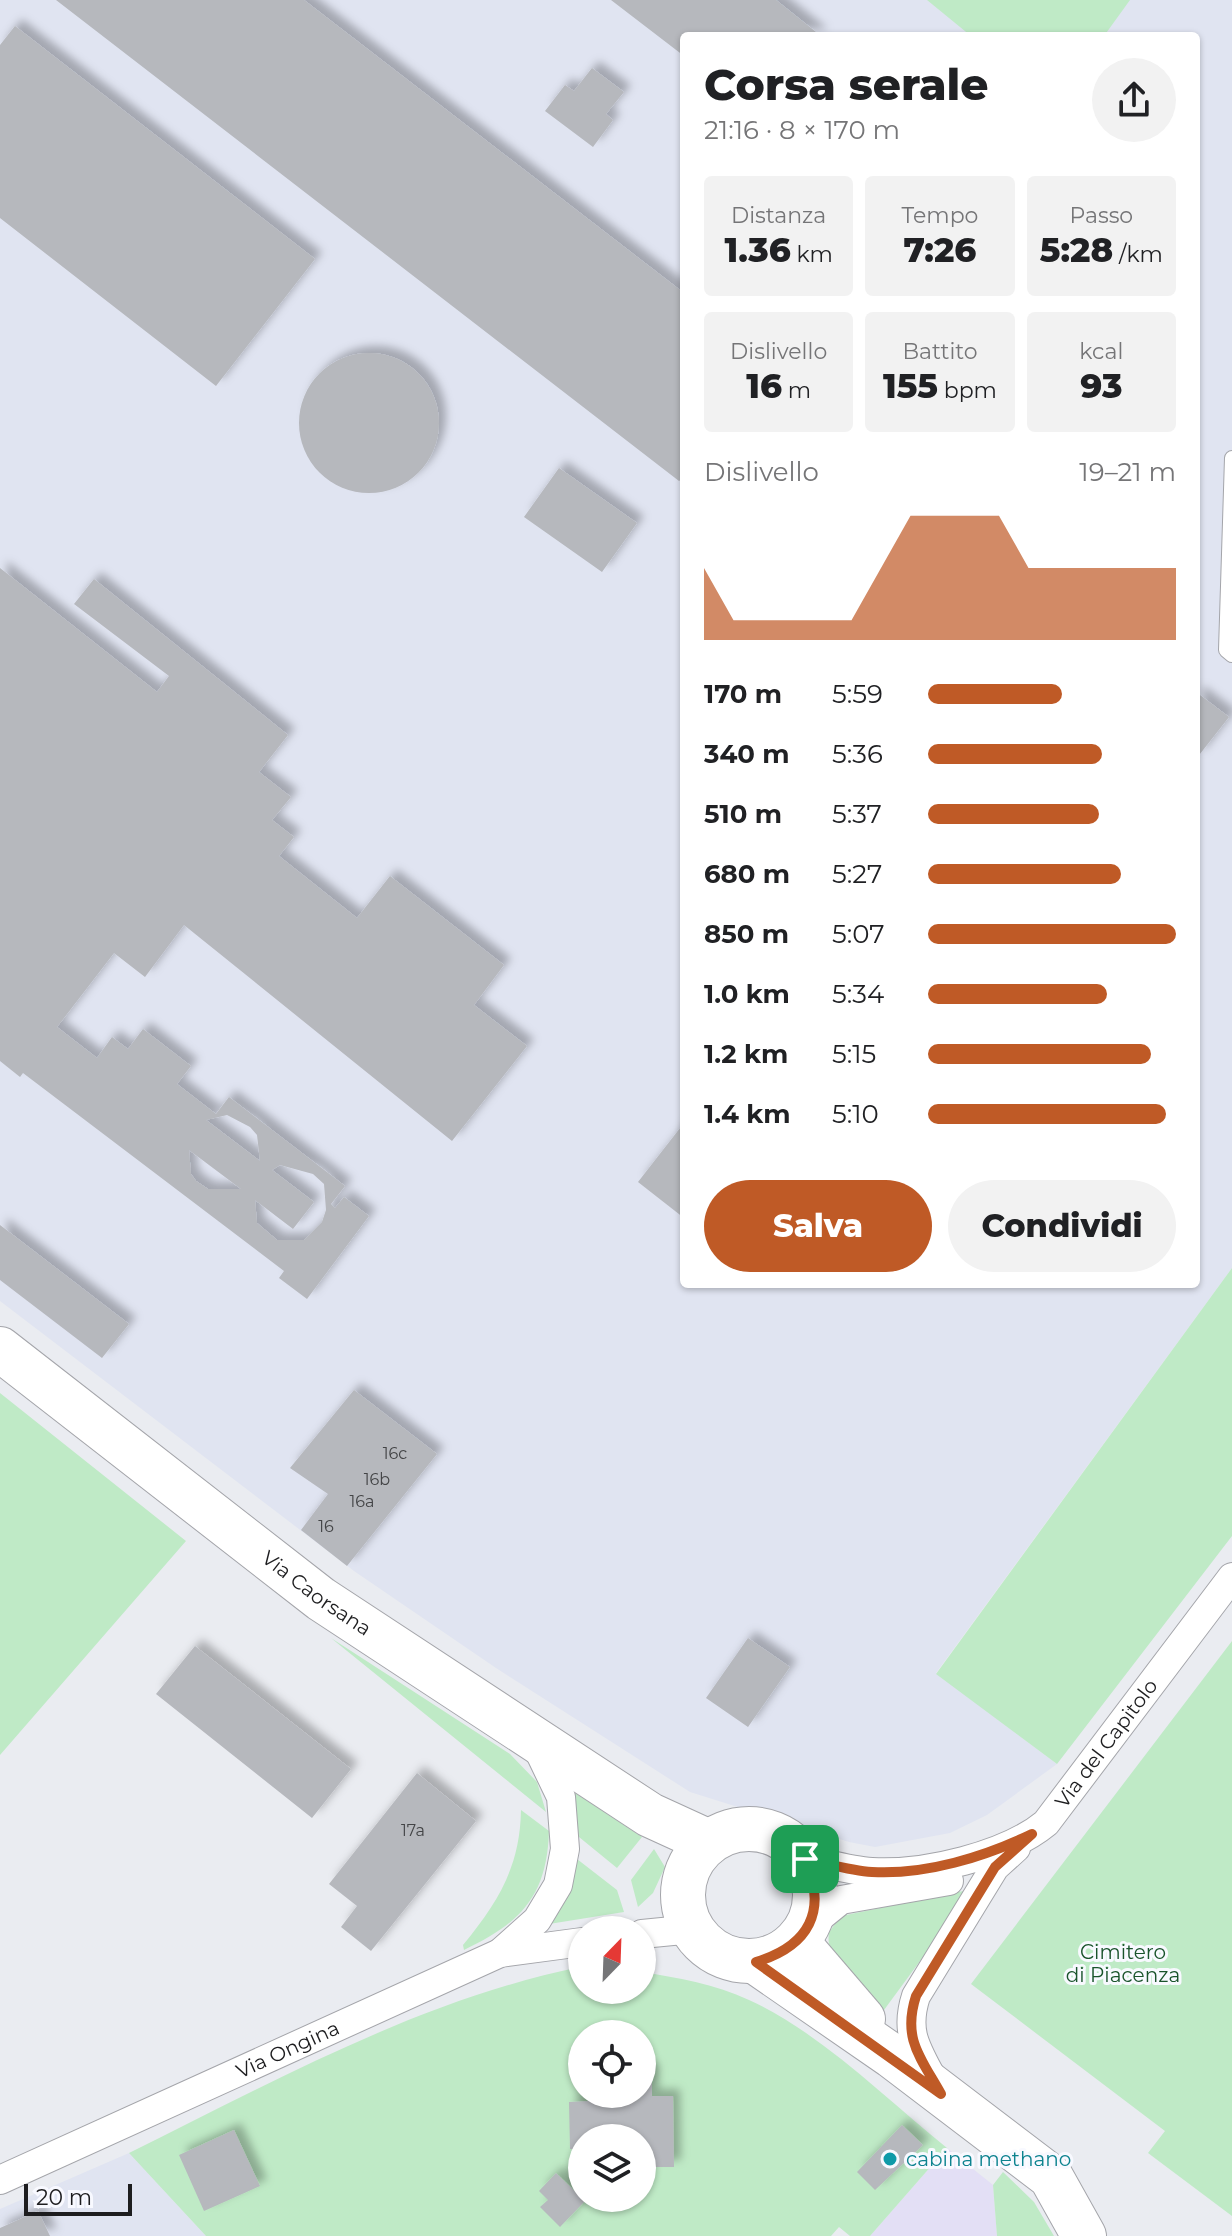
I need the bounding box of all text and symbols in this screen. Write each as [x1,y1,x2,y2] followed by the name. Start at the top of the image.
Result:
[704,57,989,111] text: Corsa serale
[1092,58,1176,142] button: share
[704,114,900,146] text: 21:16 · 8 × 170 m
[731,202,826,229] text: Distanza
[902,202,978,229] text: Tempo
[1069,202,1133,229] text: Passo
[724,229,791,271] text: 1.36
[904,229,976,271] text: 7:26
[1040,229,1113,271] text: 5:28
[791,241,833,268] text: km
[1113,241,1163,268] text: /km
[730,338,827,365] text: Dislivello
[902,338,978,365] text: Battito
[1079,338,1123,365] text: kcal
[746,365,782,407] text: 16
[883,365,938,407] text: 155
[1080,365,1122,407] text: 93
[782,377,811,404] text: m
[938,377,997,404] text: bpm
[704,456,819,488] text: Dislivello
[1079,456,1176,488] text: 19–21 m
[704,678,782,710] text: 170 m
[832,678,883,710] text: 5:59
[704,738,790,770] text: 340 m
[832,738,883,770] text: 5:36
[704,798,782,830] text: 510 m
[832,798,882,830] text: 5:37
[704,858,790,890] text: 680 m
[832,858,882,890] text: 5:27
[704,918,789,950] text: 850 m
[832,918,885,950] text: 5:07
[704,978,790,1010] text: 1.0 km
[832,978,884,1010] text: 5:34
[704,1038,788,1070] text: 1.2 km
[832,1038,876,1070] text: 5:15
[704,1098,790,1130] text: 1.4 km
[832,1098,879,1130] text: 5:10
[704,1180,932,1272] button: Salva
[948,1180,1176,1272] button: Condividi
[383,1444,407,1463] house number: 16c
[364,1470,390,1489] house number: 16b
[350,1492,374,1511] house number: 16a
[318,1517,334,1536] house number: 16
[257,1546,376,1641] street label: Via Caorsana
[1050,1674,1163,1813] street label: Via del Capitolo
[401,1821,425,1840] house number: 17a
[771,1825,839,1893] pin
[783,1837,827,1881] icon: arrive
[568,1916,656,2004] north arrow
[568,1916,656,2212] map controls
[1066,1940,1180,1987] park label: Cimitero di Piacenza
[232,2016,343,2083] street label: Via Ongina
[568,2020,656,2108] button: locate
[568,2124,656,2212] button: layers
[906,2147,1071,2171] place label: cabina methano
[881,2150,899,2168] marker: cabina methano
[24,2180,132,2216] scale bar
[36,2184,92,2211] text: 20 m

